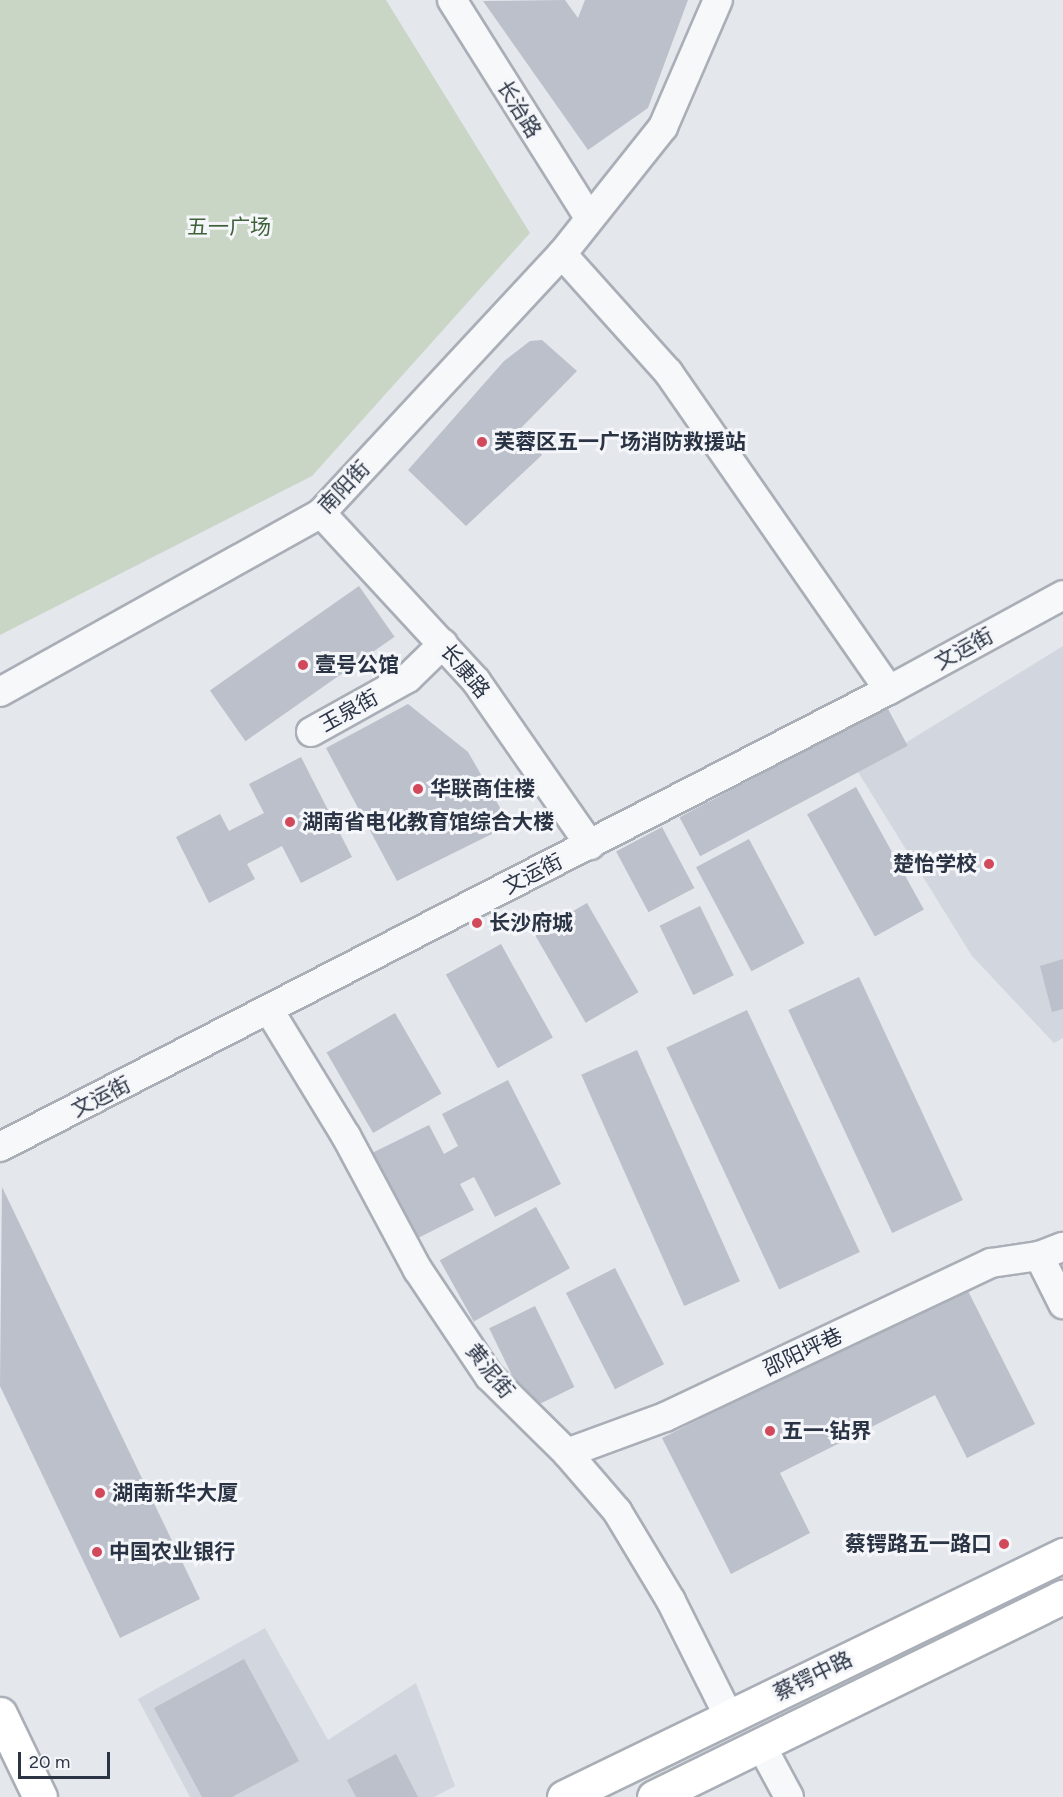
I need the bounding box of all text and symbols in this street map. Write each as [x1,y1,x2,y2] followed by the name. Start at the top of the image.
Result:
[492,76,546,142] street label: 长治路
[187,214,271,240] park label: 五一广场
[494,429,746,455] place label: 芙蓉区五一广场消防救援站
[475,435,489,449] marker: 芙蓉区五一广场消防救援站
[313,456,375,518] street label: 南阳街
[930,623,998,675] street label: 文运街
[435,639,495,703] street label: 长康路
[315,652,399,678] place label: 壹号公馆
[296,658,310,672] marker: 壹号公馆
[315,685,383,737] street label: 玉泉街
[430,776,535,802] place label: 华联商住楼
[411,782,425,796] marker: 华联商住楼
[302,809,554,835] place label: 湖南省电化教育馆综合大楼
[283,815,297,829] marker: 湖南省电化教育馆综合大楼
[499,848,567,900] street label: 文运街
[893,851,977,877] place label: 楚怡学校
[982,857,996,871] marker: 楚怡学校
[489,910,573,936] place label: 长沙府城
[470,916,484,930] marker: 长沙府城
[67,1071,135,1123] street label: 文运街
[760,1323,846,1381] street label: 邵阳坪巷
[460,1339,520,1403] street label: 黄泥街
[782,1418,871,1444] place label: 五一·钻界
[763,1424,777,1438] marker: 五一·钻界
[112,1480,238,1506] place label: 湖南新华大厦
[93,1486,107,1500] marker: 湖南新华大厦
[845,1531,992,1557] place label: 蔡锷路五一路口
[997,1537,1011,1551] marker: 蔡锷路五一路口
[109,1539,235,1565] place label: 中国农业银行
[90,1545,104,1559] marker: 中国农业银行
[770,1646,856,1706] street label: 蔡锷中路
[21,1740,112,1778] scale bar
[29,1751,70,1773] text: 20 m

